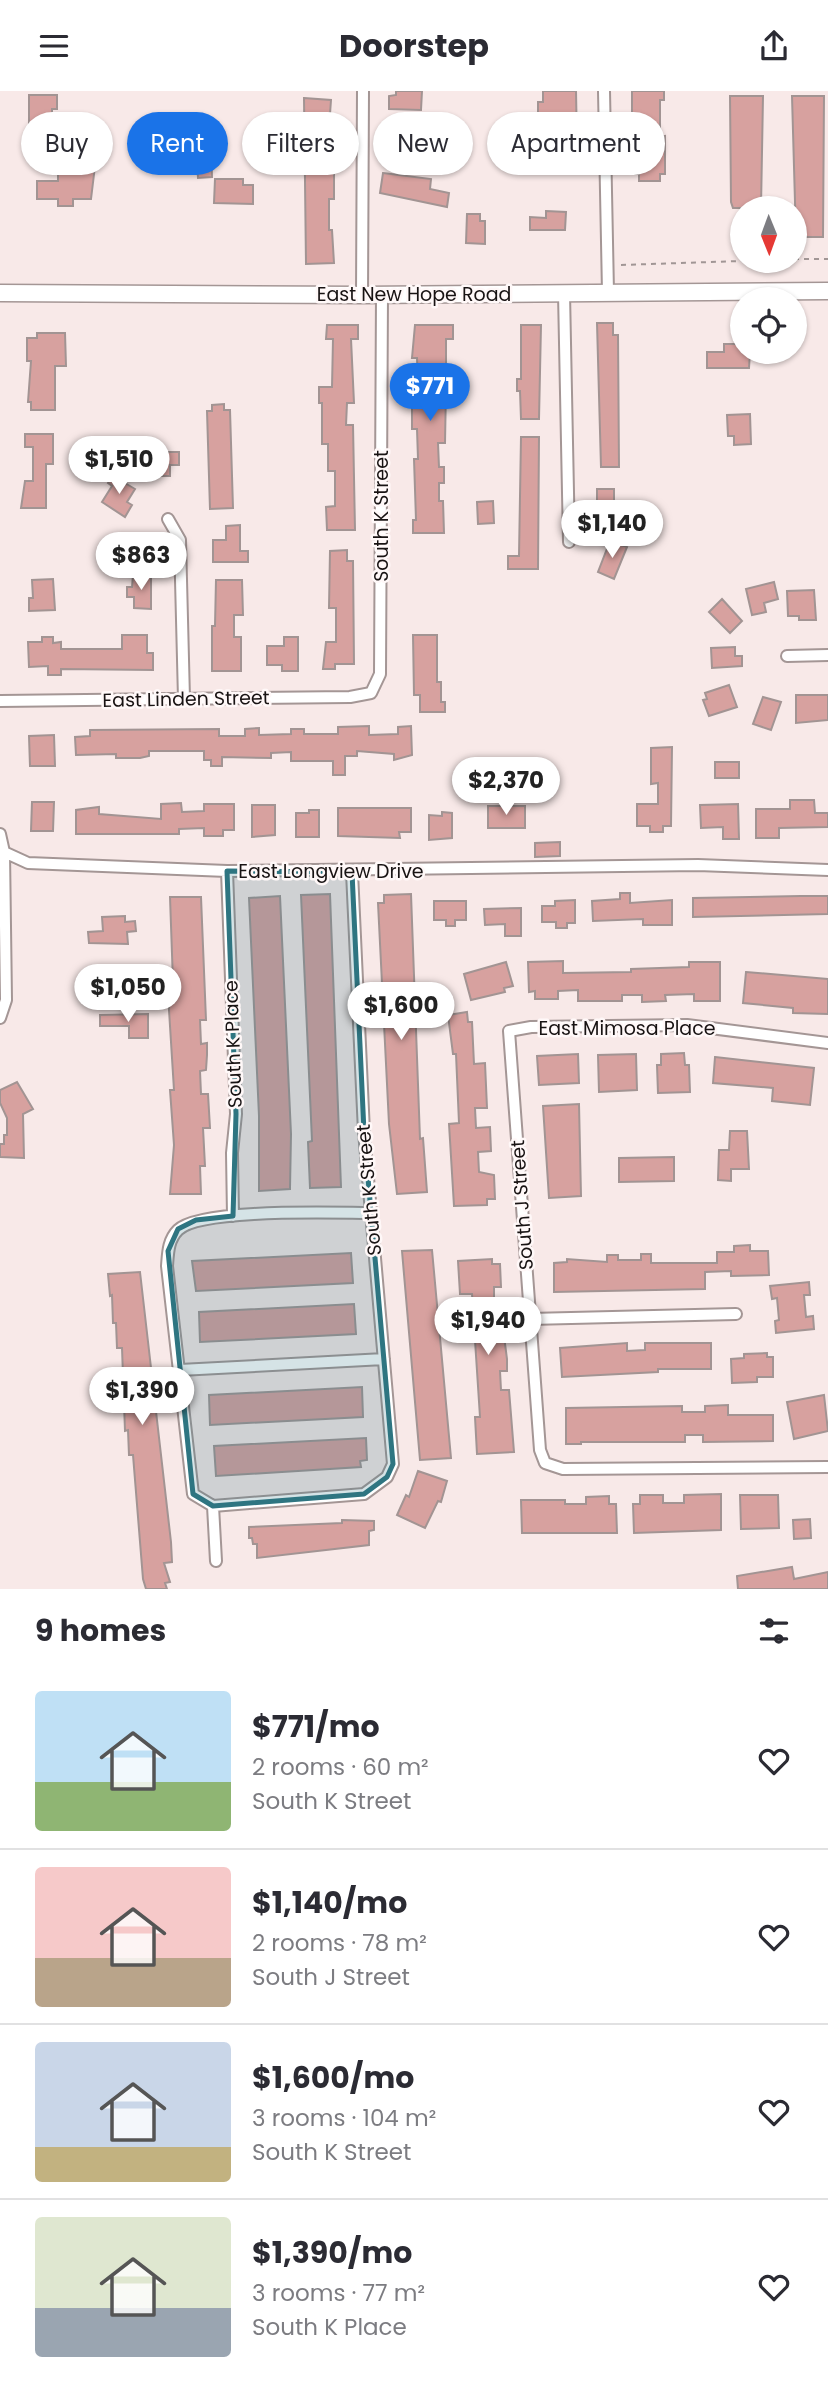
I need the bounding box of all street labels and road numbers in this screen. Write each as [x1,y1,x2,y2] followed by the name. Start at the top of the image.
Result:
[317,281,511,308] street label: East New Hope Road
[368,450,395,582] street label: South K Street
[102,684,270,714] street label: East Linden Street
[238,858,424,885] street label: East Longview Drive
[217,980,249,1108] street label: South K Place
[539,1015,715,1042] street label: East Mimosa Place
[350,1123,388,1257] street label: South K Street
[504,1139,540,1271] street label: South J Street

